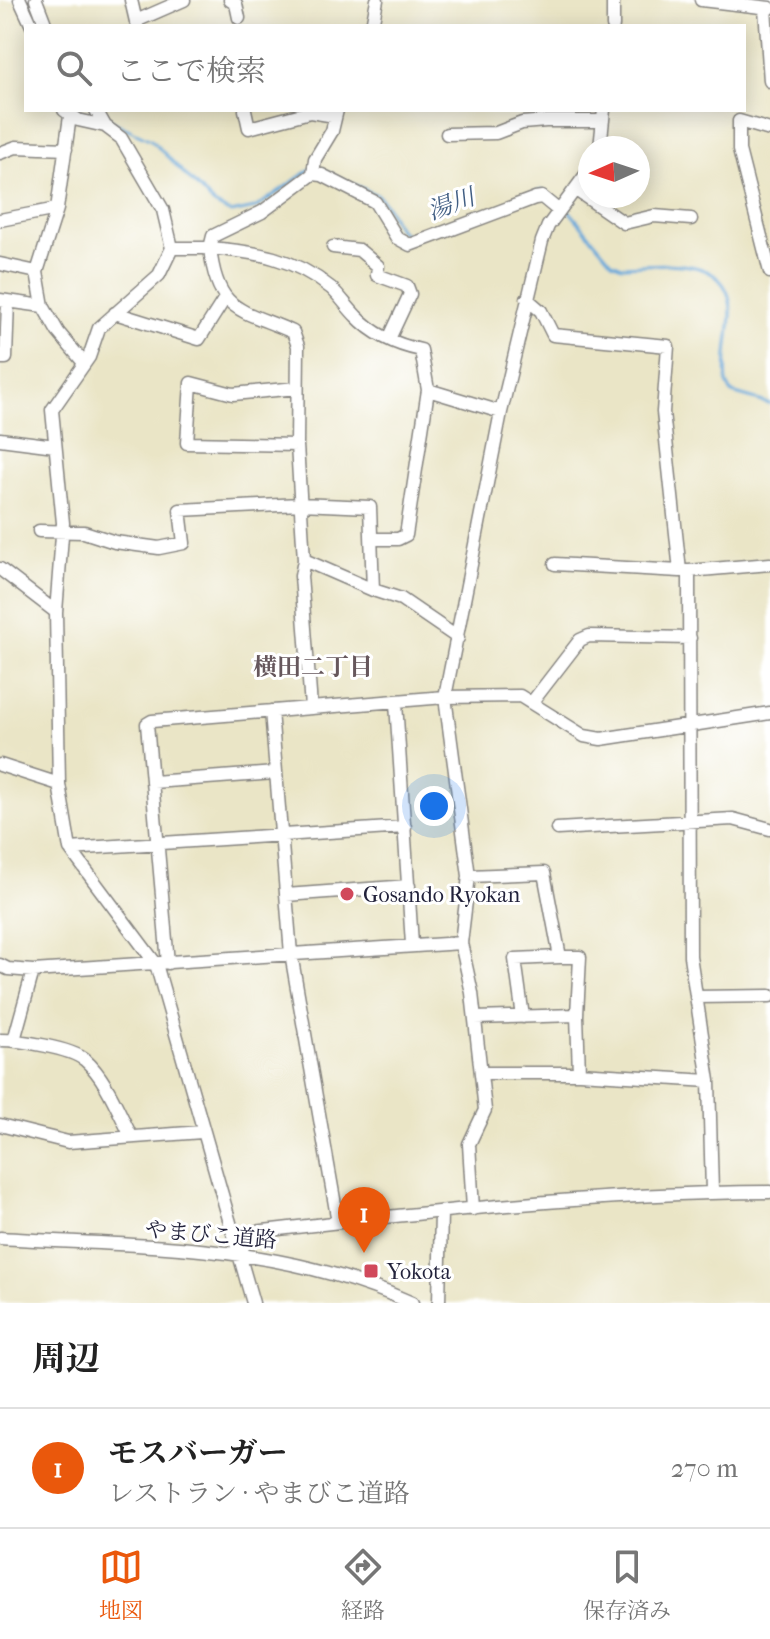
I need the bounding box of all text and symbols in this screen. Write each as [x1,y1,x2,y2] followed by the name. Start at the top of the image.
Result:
[24,24,746,112] search box
[52,46,96,90] icon: search
[116,54,266,89] text: ここで検索
[578,136,650,208] north arrow
[424,182,481,225] water label: 湯川
[253,653,373,681] district label: 横田二丁目
[414,786,454,826] your location
[363,882,520,908] place label: Gosando Ryokan
[338,885,356,903] marker: Gosando Ryokan
[338,1187,390,1253] pin: 1
[144,1216,278,1254] street label: やまびこ道路
[386,1259,452,1285] place label: Yokota
[362,1262,380,1280] marker: Yokota
[32,1339,100,1379] text: 周辺
[108,1436,287,1471] text: モスバーガー
[53,1453,63,1484] text: 1
[671,1453,738,1484] text: 270 m
[108,1478,410,1509] text: レストラン · やまびこ道路
[99,1545,143,1624] tab: 地図
[341,1545,385,1624] tab: 経路
[583,1545,671,1624] tab: 保存済み

